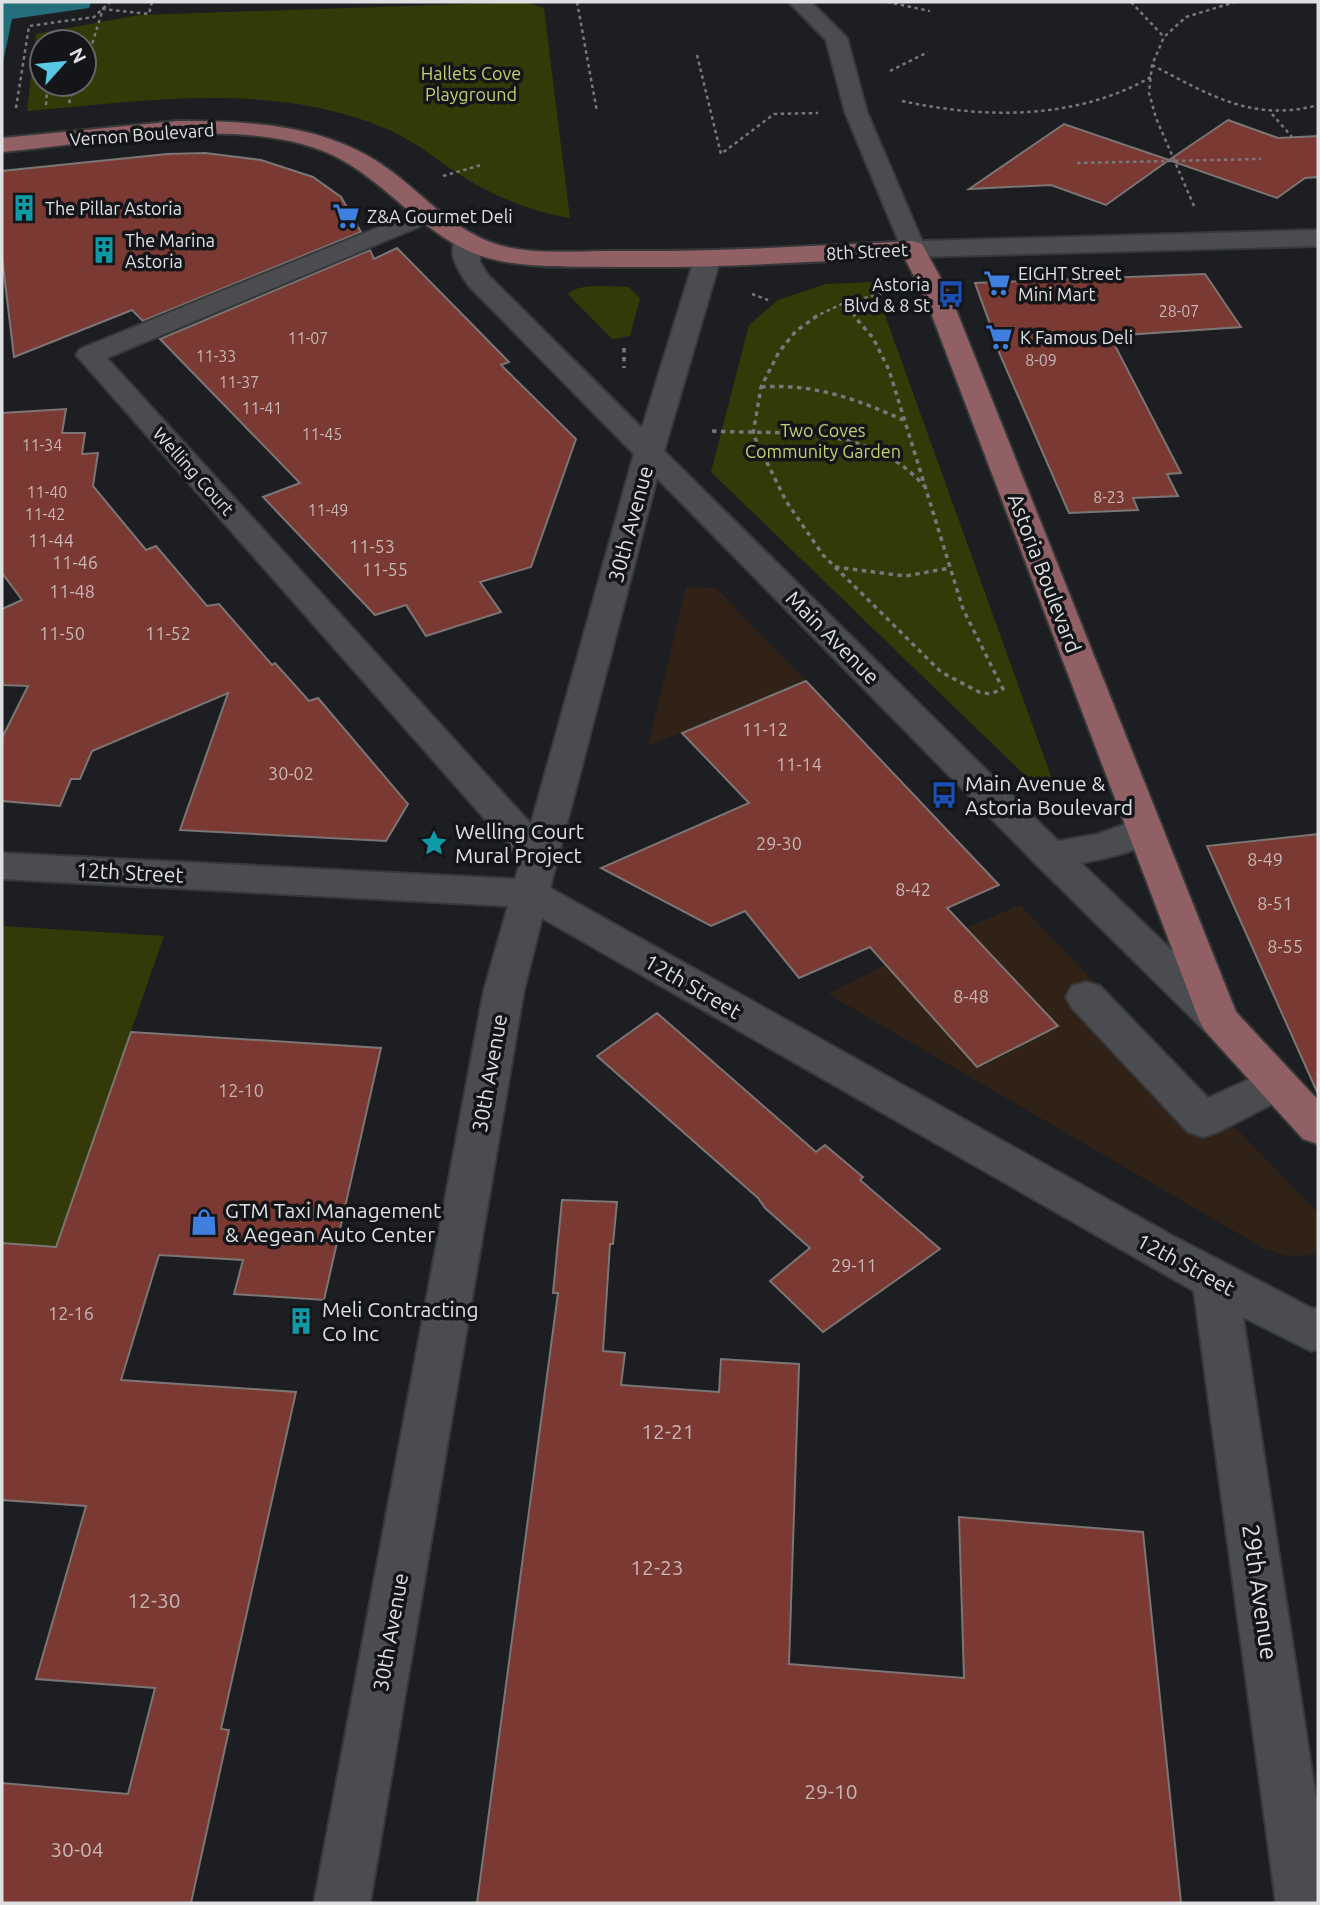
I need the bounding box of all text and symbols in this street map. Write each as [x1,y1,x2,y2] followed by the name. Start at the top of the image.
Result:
[28,28,98,98] north arrow
[65,44,91,67] text: N
[421,63,521,104] park label: Hallets Cove Playground
[69,119,215,149] street label: Vernon Boulevard
[9,193,39,223] building icon: The Pillar Astoria
[45,198,182,218] place label: The Pillar Astoria
[331,201,361,231] supermarket icon: Z&A Gourmet Deli
[367,206,513,226] place label: Z&A Gourmet Deli
[125,230,215,271] place label: The Marina Astoria
[89,235,119,265] building icon: The Marina Astoria
[826,239,908,263] street label: 8th Street
[1018,263,1122,304] place label: EIGHT Street Mini Mart
[982,268,1012,298] supermarket icon: EIGHT Street Mini Mart
[844,274,930,315] place label: Astoria Blvd & 8 St
[936,279,966,309] bus stop icon: Astoria Blvd & 8 St
[1159,302,1199,320] house number: 28-07
[984,322,1014,352] supermarket icon: K Famous Deli
[1020,327,1133,347] place label: K Famous Deli
[288,329,328,347] house number: 11-07
[196,347,236,365] house number: 11-33
[1025,351,1057,369] house number: 8-09
[219,373,259,391] house number: 11-37
[242,399,282,417] house number: 11-41
[745,420,901,461] park label: Two Coves Community Garden
[150,423,238,519] street label: Welling Court
[302,425,342,443] house number: 11-45
[22,436,62,454] house number: 11-34
[603,463,657,585] street label: 30th Avenue
[27,483,67,501] house number: 11-40
[1093,488,1125,506] house number: 8-23
[1004,490,1086,656] street label: Astoria Boulevard
[308,501,348,519] house number: 11-49
[25,505,65,523] house number: 11-42
[28,530,74,550] house number: 11-44
[349,536,395,556] house number: 11-53
[52,552,98,572] house number: 11-46
[362,559,408,579] house number: 11-55
[49,581,95,601] house number: 11-48
[781,585,885,689] street label: Main Avenue
[39,623,85,643] house number: 11-50
[145,623,191,643] house number: 11-52
[742,719,788,739] house number: 11-12
[776,754,822,774] house number: 11-14
[268,763,314,783] house number: 30-02
[965,771,1133,819] place label: Main Avenue & Astoria Boulevard
[929,780,959,810] bus stop icon: Main Avenue & Astoria Boulevard
[455,819,584,867] place label: Welling Court Mural Project
[419,828,449,858] place icon: Welling Court Mural Project
[756,833,802,853] house number: 29-30
[1247,849,1283,869] house number: 8-49
[76,857,184,887] street label: 12th Street
[895,879,931,899] house number: 8-42
[1257,893,1293,913] house number: 8-51
[1267,936,1303,956] house number: 8-55
[641,949,745,1023] street label: 12th Street
[953,986,989,1006] house number: 8-48
[467,1012,511,1134] street label: 30th Avenue
[218,1080,264,1100] house number: 12-10
[225,1198,441,1246] place label: GTM Taxi Management & Aegean Auto Center
[189,1207,219,1237] shop icon: GTM Taxi Management & Aegean Auto Center
[1133,1228,1239,1300] street label: 12th Street
[831,1255,877,1275] house number: 29-11
[322,1297,479,1345] place label: Meli Contracting Co Inc
[48,1303,94,1323] house number: 12-16
[286,1306,316,1336] building icon: Meli Contracting Co Inc
[641,1419,695,1443] house number: 12-21
[1237,1523,1283,1661] street label: 29th Avenue
[630,1555,684,1579] house number: 12-23
[368,1571,412,1693] street label: 30th Avenue
[127,1588,181,1612] house number: 12-30
[804,1779,858,1803] house number: 29-10
[50,1837,104,1861] house number: 30-04

